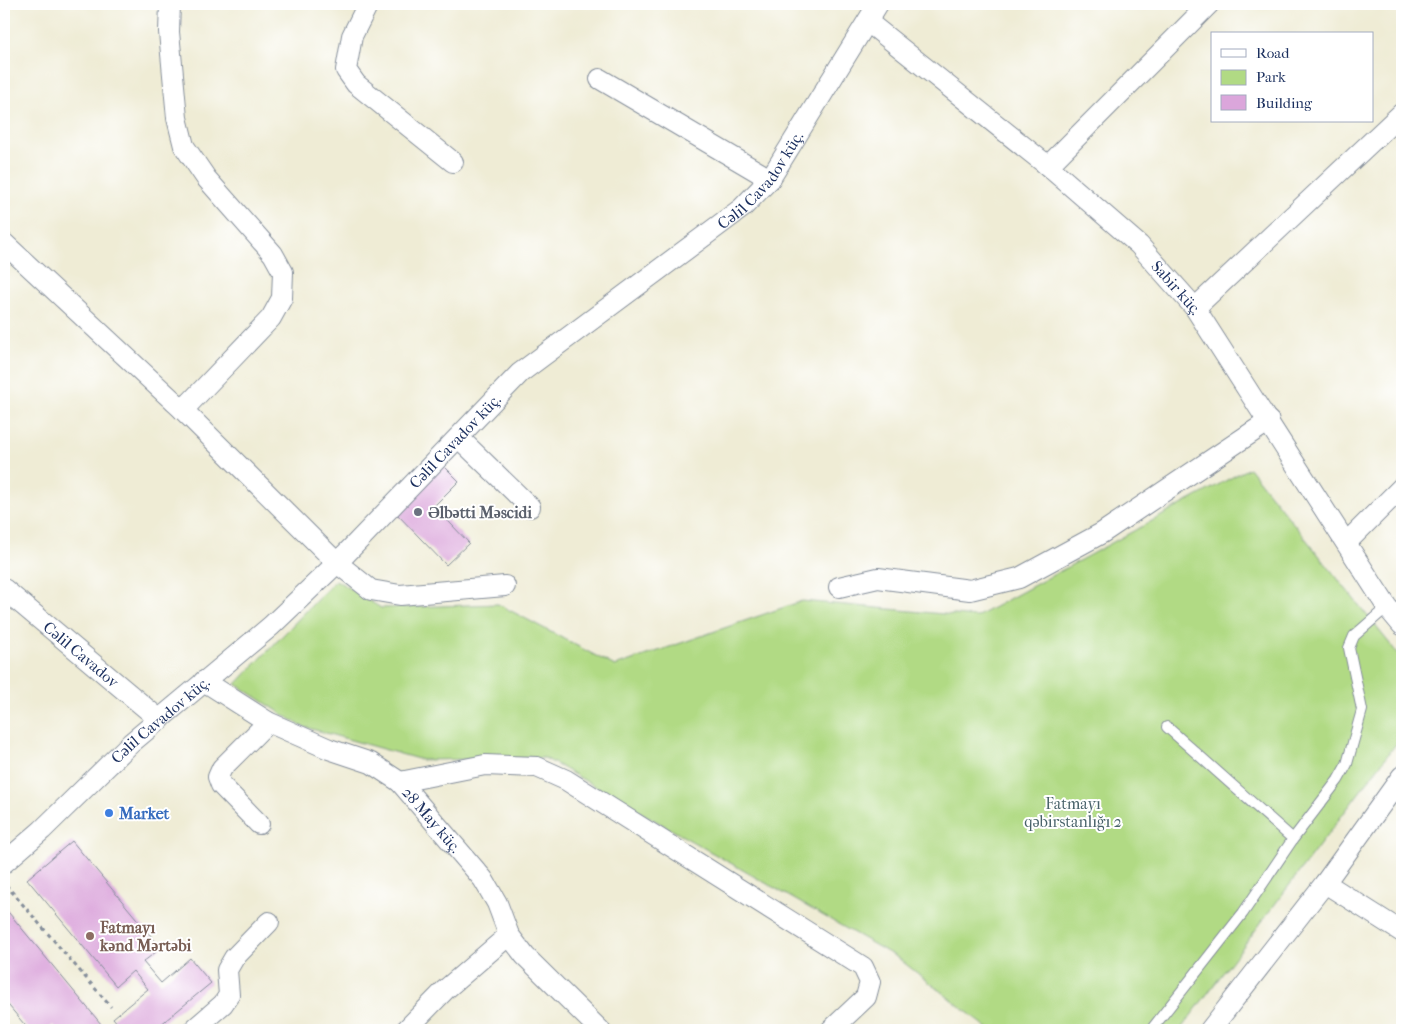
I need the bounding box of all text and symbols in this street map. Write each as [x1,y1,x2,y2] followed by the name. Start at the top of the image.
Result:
[1211,32,1374,122] legend
[1256,44,1290,62] text: Road
[1256,68,1286,86] text: Park
[1256,94,1313,112] text: Building
[714,128,807,233] street label: Cəlil Cavadov küç.
[1147,257,1206,318] street label: Sabir küç.
[405,390,505,492] street label: Cəlil Cavadov küç.
[428,503,532,522] place label: Əlbətti Məscidi
[412,506,424,518] marker: Əlbətti Məscidi
[39,617,123,692] street label: Cəlil Cavadov
[107,673,213,767] street label: Cəlil Cavadov küç.
[398,783,465,857] street label: 28 May küç.
[1024,794,1122,831] park label: Fatmayı qəbirstanlığı 2
[118,804,170,823] place label: Market
[103,807,115,819] marker: Market
[99,918,191,955] place label: Fatmayı kənd Mərtəbi
[84,930,96,942] marker: Fatmayı kənd Mərtəbi

